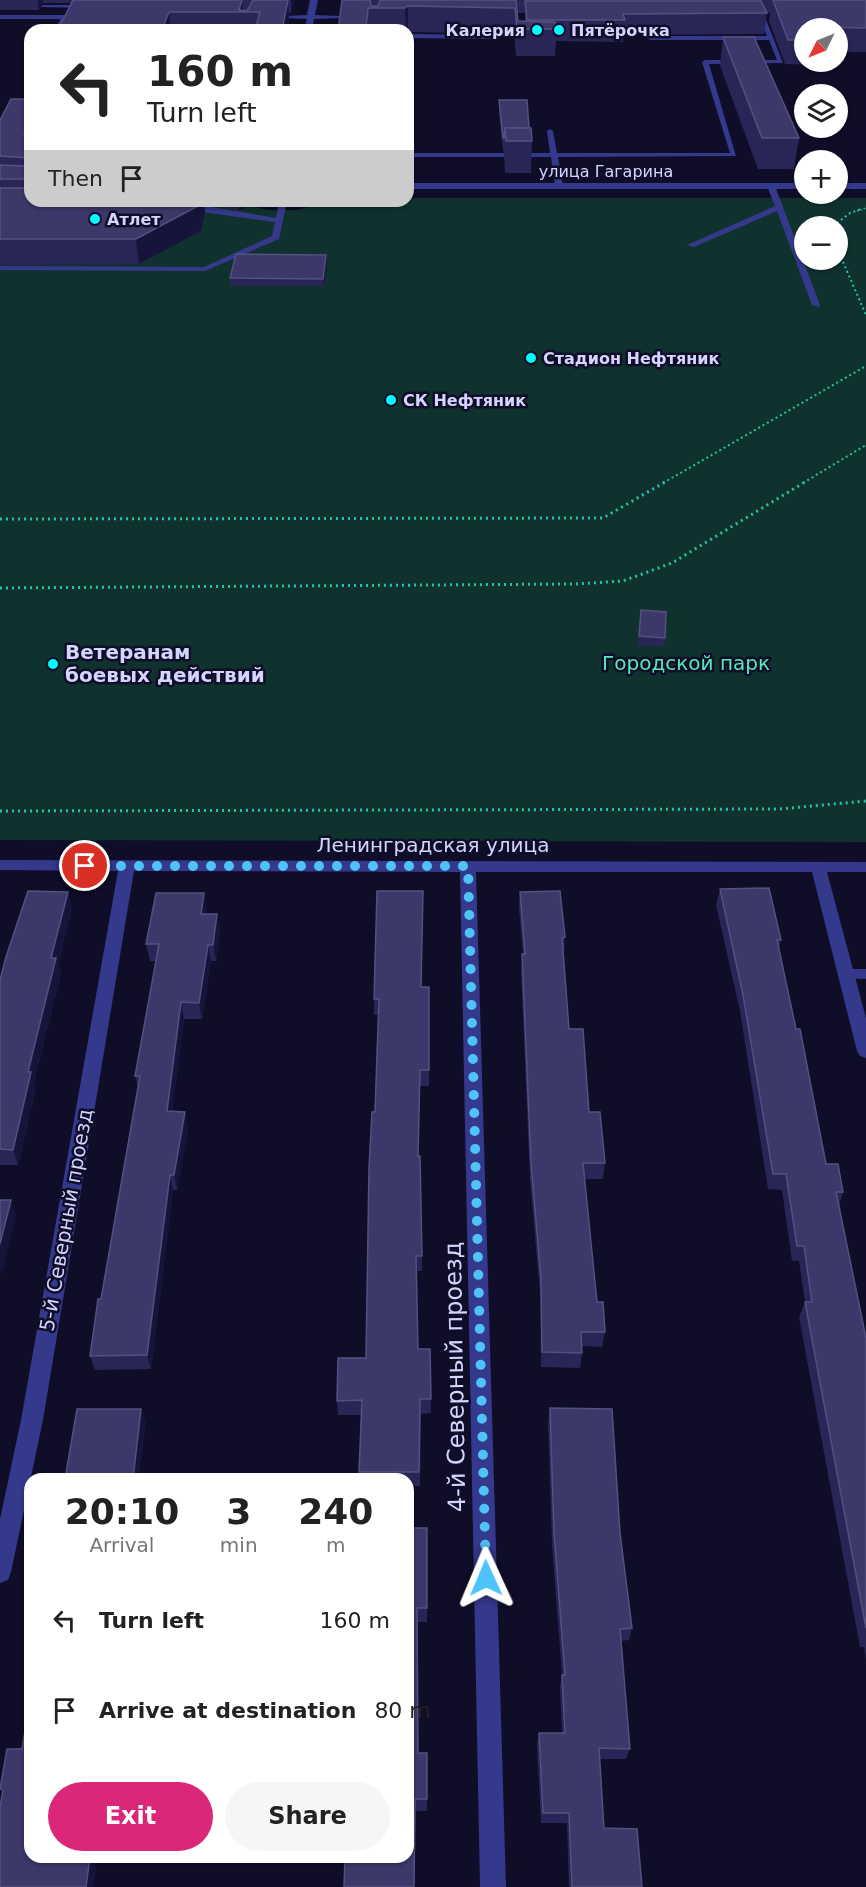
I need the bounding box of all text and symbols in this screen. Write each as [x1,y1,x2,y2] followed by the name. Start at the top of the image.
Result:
[794,18,848,72] north arrow
[794,18,848,270] map controls
[446,21,525,40] place label: Калерия
[571,21,670,40] place label: Пятёрочка
[530,23,544,37] marker: Калерия
[552,23,566,37] marker: Пятёрочка
[147,47,293,96] text: 160 m
[48,48,126,126] icon: left
[794,84,848,138] button: layers
[147,97,257,128] text: Turn left
[794,150,848,204] button: +
[115,162,148,195] icon: arrive
[539,162,673,181] street label: улица Гагарина
[48,166,103,191] text: Then
[107,210,161,229] place label: Атлет
[88,212,102,226] marker: Атлет
[794,216,848,270] button: −
[543,349,719,368] place label: Стадион Нефтяник
[524,351,538,365] marker: Стадион Нефтяник
[403,391,526,410] place label: СК Нефтяник
[384,393,398,407] marker: СК Нефтяник
[65,640,265,687] place label: Ветеранам боевых действий
[602,651,770,675] park label: Городской парк
[46,657,60,671] marker: Ветеранам боевых действий
[317,833,550,857] street label: Ленинградская улица
[59,840,110,891] pin
[68,849,101,882] icon: arrive
[35,1107,97,1333] street label: 5-й Северный проезд
[439,1242,471,1512] street label: 4-й Северный проезд
[65,1491,179,1532] text: 20:10
[226,1491,251,1532] text: 3
[298,1491,373,1532] text: 240
[89,1533,154,1557] text: Arrival
[220,1533,258,1557] text: min
[326,1533,346,1557] text: m
[454,1546,518,1610] position arrow
[48,1604,81,1637] icon: left
[99,1608,204,1633] text: Turn left
[320,1608,390,1633] text: 160 m
[48,1694,81,1727] icon: arrive
[99,1698,356,1723] text: Arrive at destination
[374,1698,431,1723] text: 80 m
[48,1782,213,1851] button: Exit
[225,1782,390,1851] button: Share

